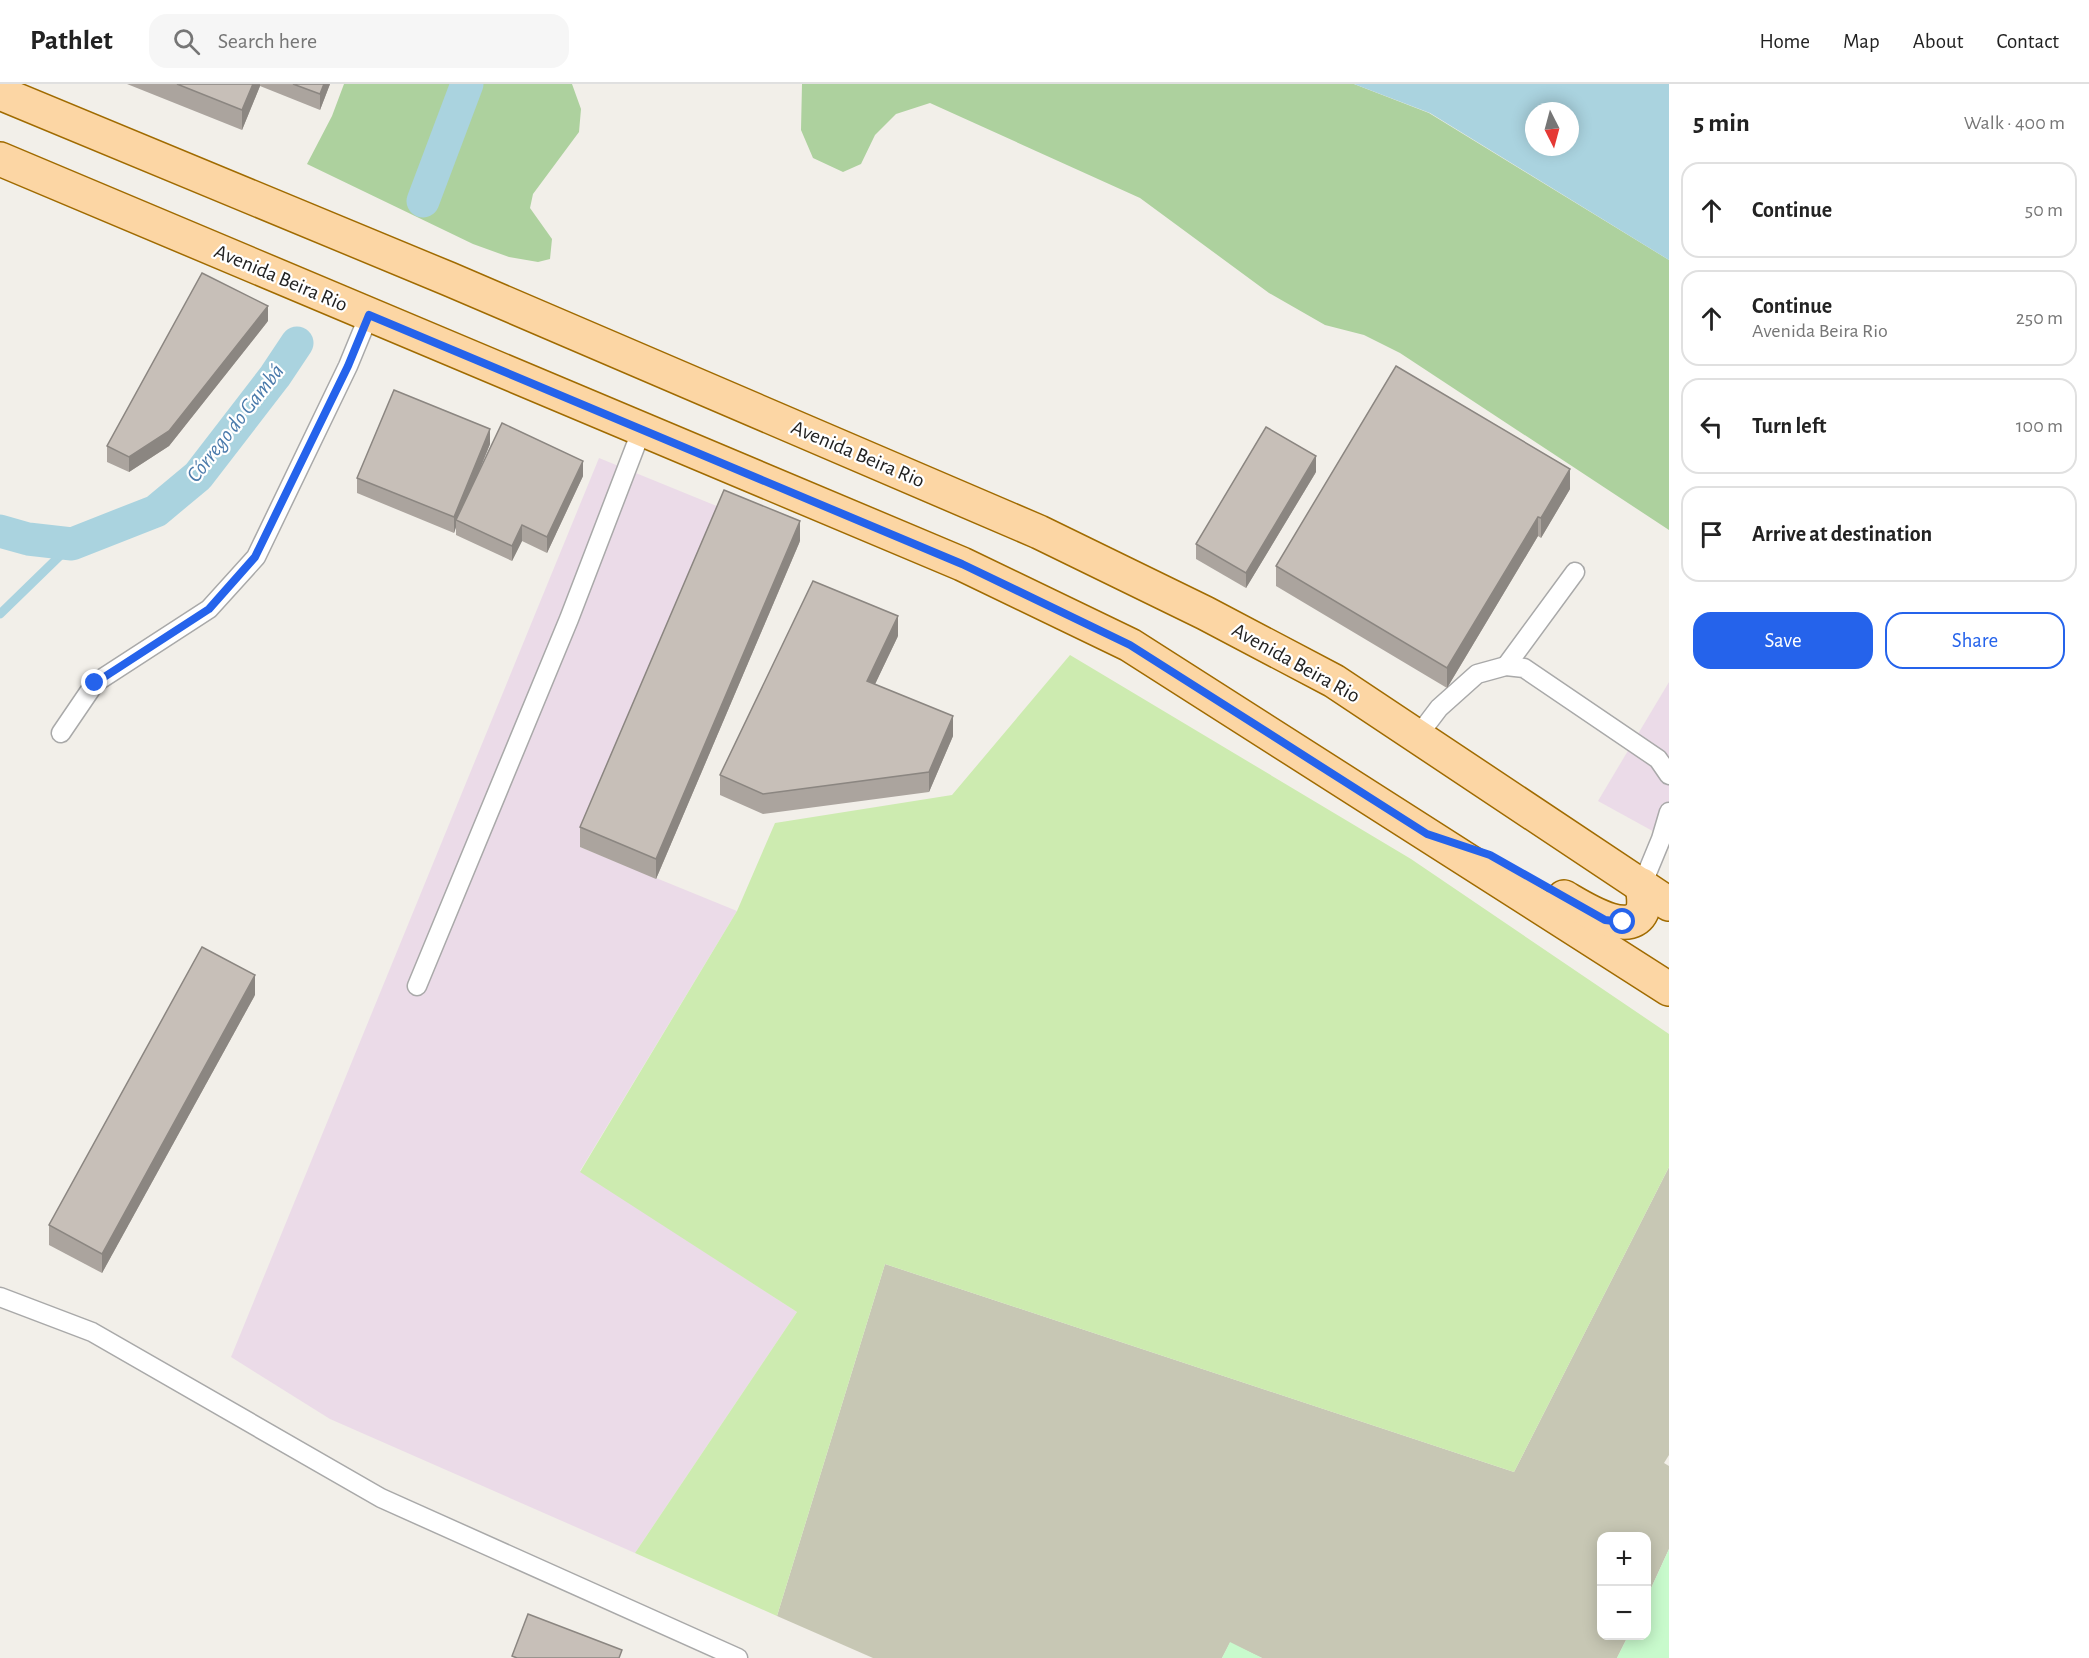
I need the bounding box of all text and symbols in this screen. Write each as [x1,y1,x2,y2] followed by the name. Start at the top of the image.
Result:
[149,14,569,68] search box
[170,25,203,58] icon: search
[30,27,113,55] text: Pathlet
[218,30,317,52] text: Search here
[1759,31,1810,52] text: Home
[1843,31,1880,52] text: Map
[1913,31,1963,52] text: About
[1996,31,2059,52] text: Contact
[1525,102,1579,156] north arrow
[1693,110,1750,136] text: 5 min
[1964,113,2065,133] text: Walk · 400 m
[1695,194,1728,227] icon: ahead
[1752,199,1832,221] text: Continue
[2025,200,2063,220] text: 50 m
[211,240,351,316] street label: Avenida Beira Rio
[1752,295,1832,317] text: Continue
[1695,302,1728,335] icon: ahead
[2016,308,2063,328] text: 250 m
[1752,321,1888,341] text: Avenida Beira Rio
[182,360,288,486] water label: Córrego do Gambá
[1695,410,1728,443] icon: left
[1752,415,1826,437] text: Turn left
[788,416,928,492] street label: Avenida Beira Rio
[2016,416,2063,436] text: 100 m
[1695,518,1728,551] icon: arrive
[1752,523,1932,545] text: Arrive at destination
[1693,612,1873,669] button: Save
[1885,612,2065,669] button: Share
[1229,619,1363,707] street label: Avenida Beira Rio
[81,669,107,695] route end
[1609,908,1635,934] route start
[1597,1532,1651,1640] map controls
[1597,1532,1651,1586] button: +
[1597,1586,1651,1640] button: −

